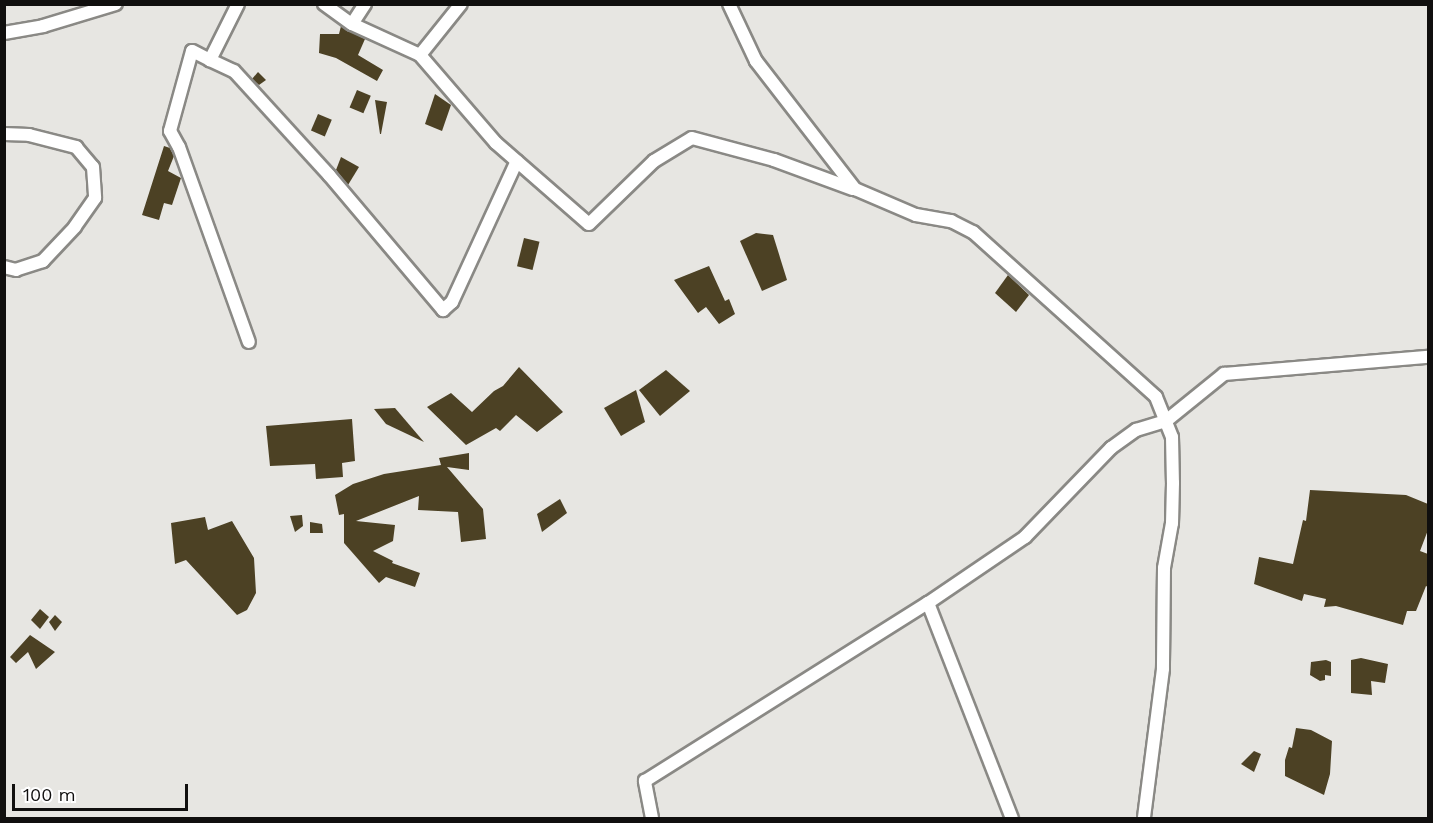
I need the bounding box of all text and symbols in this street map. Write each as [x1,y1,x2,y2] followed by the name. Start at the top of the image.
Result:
[15,772,190,810] scale bar
[23,784,76,805] text: 100 m

